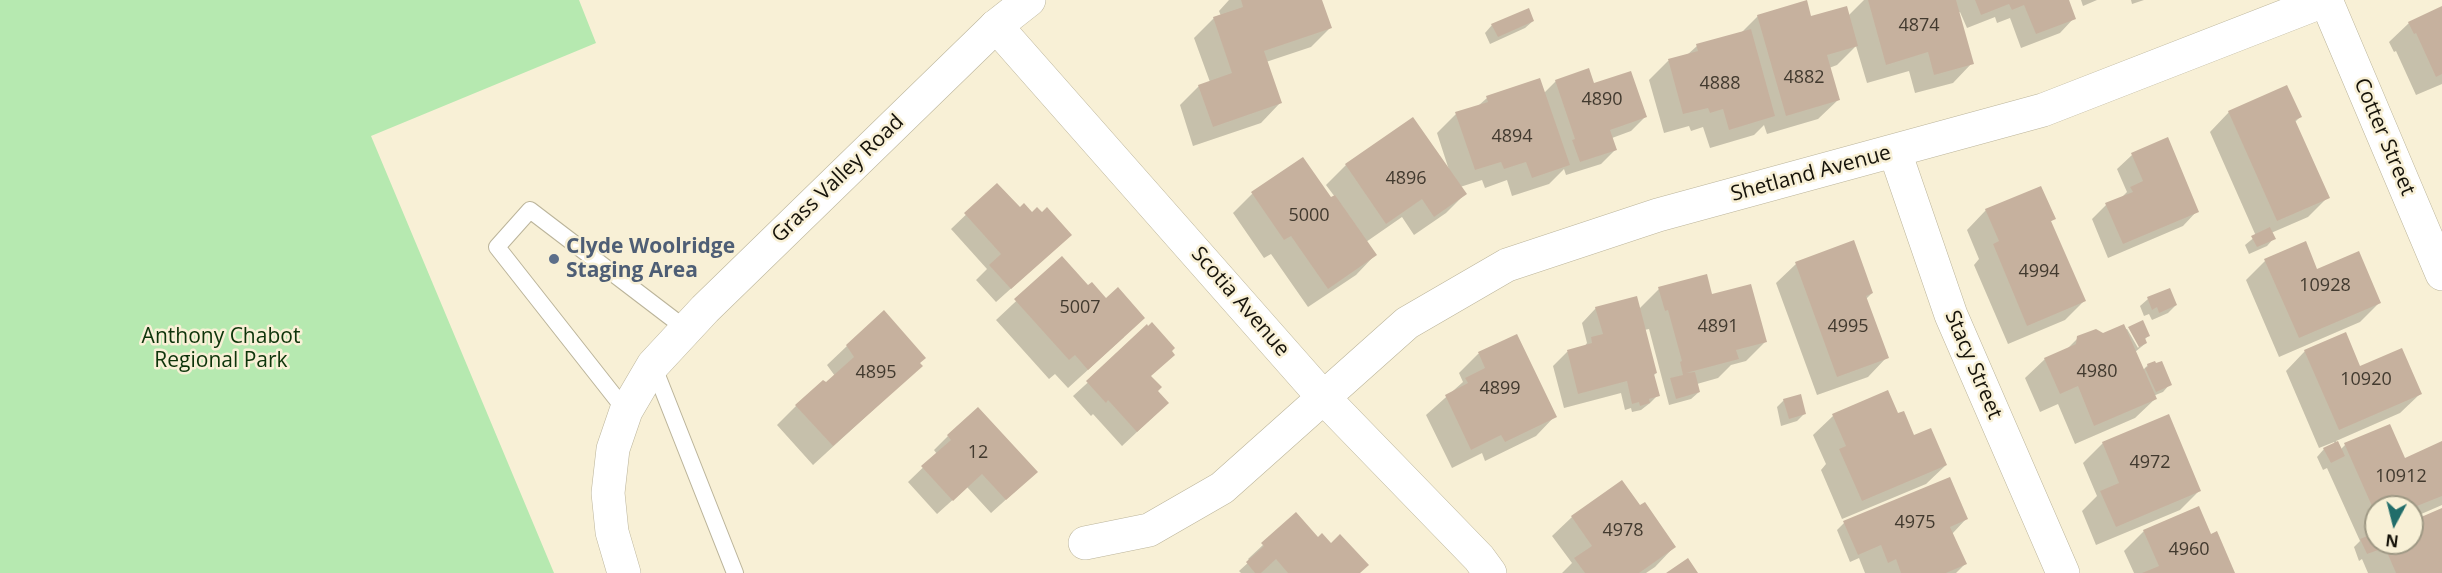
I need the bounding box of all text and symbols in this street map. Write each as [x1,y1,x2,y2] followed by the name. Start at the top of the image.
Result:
[1898,15,1940,37] house number: 4874
[1783,67,1825,89] house number: 4882
[1699,73,1741,95] house number: 4888
[2348,74,2420,200] street label: Cotter Street
[1581,89,1623,111] house number: 4890
[767,110,909,248] street label: Grass Valley Road
[1491,126,1533,148] house number: 4894
[1728,140,1894,208] street label: Shetland Avenue
[1385,168,1427,190] house number: 4896
[1288,205,1330,227] house number: 5000
[566,234,735,284] place label: Clyde Woolridge Staging Area
[1185,242,1295,362] street label: Scotia Avenue
[547,252,561,266] marker: Clyde Woolridge Staging Area
[2018,261,2060,283] house number: 4994
[2299,275,2351,297] house number: 10928
[1059,297,1101,319] house number: 5007
[1939,307,2007,423] street label: Stacy Street
[1697,316,1739,338] house number: 4891
[1827,316,1869,338] house number: 4995
[142,324,300,374] park label: Anthony Chabot Regional Park
[2076,361,2118,383] house number: 4980
[855,362,897,384] house number: 4895
[2340,369,2392,391] house number: 10920
[1479,378,1521,400] house number: 4899
[968,442,988,464] house number: 12
[2129,452,2171,474] house number: 4972
[2375,466,2427,488] house number: 10912
[2364,495,2424,555] north arrow
[1894,512,1936,534] house number: 4975
[1602,520,1644,542] house number: 4978
[2384,529,2400,553] text: N
[2168,539,2210,561] house number: 4960

